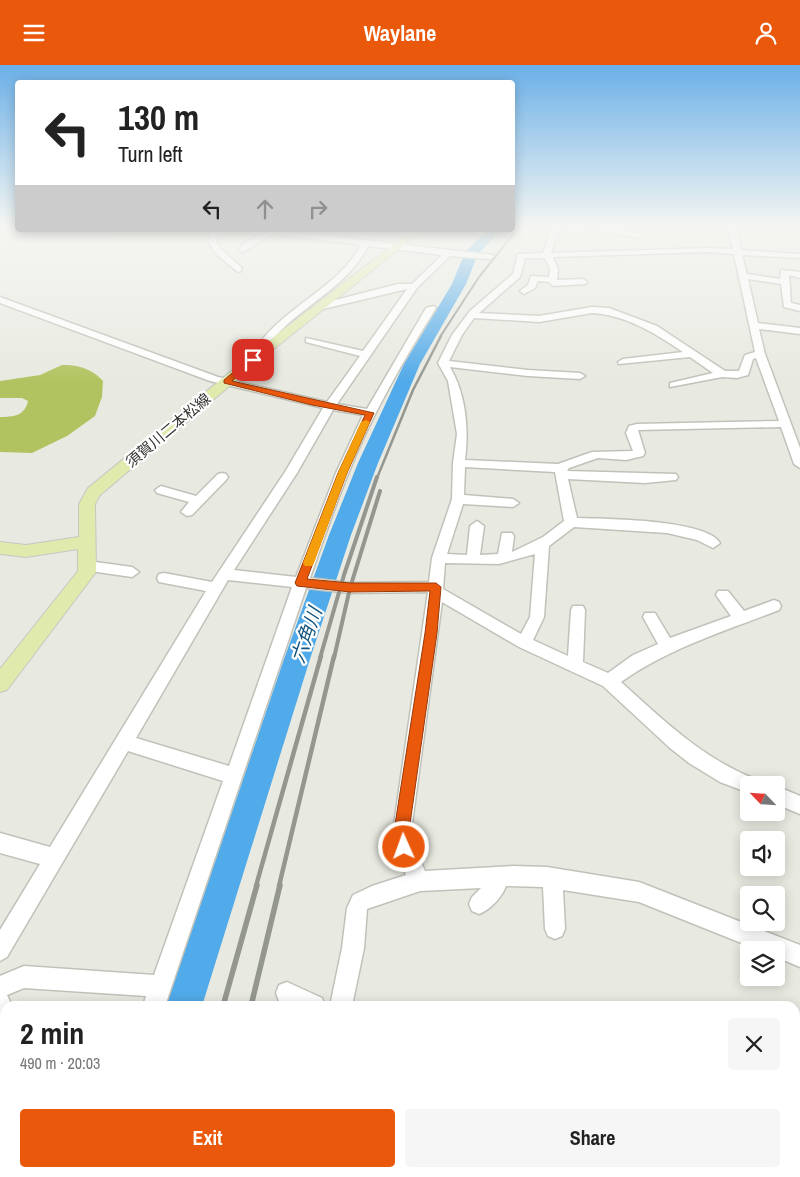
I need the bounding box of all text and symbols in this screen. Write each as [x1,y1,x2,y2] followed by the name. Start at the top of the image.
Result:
[364,18,436,48] text: Waylane
[20,19,48,47] icon: menu
[752,19,780,47] icon: person
[118,94,199,141] text: 130 m
[35,100,100,165] icon: left
[118,139,183,169] text: Turn left
[198,195,226,223] icon: left
[251,195,279,223] icon: ahead
[304,195,332,223] icon: right
[232,339,274,381] pin
[239,346,267,374] icon: arrive
[121,388,215,472] street label: 須賀川二本松線
[284,602,328,666] water label: 六角川
[740,776,785,821] north arrow
[740,776,785,986] map controls
[377,820,429,872] position arrow
[740,831,785,876] button: sound
[740,886,785,931] button: search
[740,941,785,986] button: layers
[20,1013,84,1053] text: 2 min
[728,1018,780,1070] button: close
[20,1052,100,1074] text: 490 m · 20:03
[20,1109,395,1167] button: Exit
[405,1109,780,1167] button: Share

